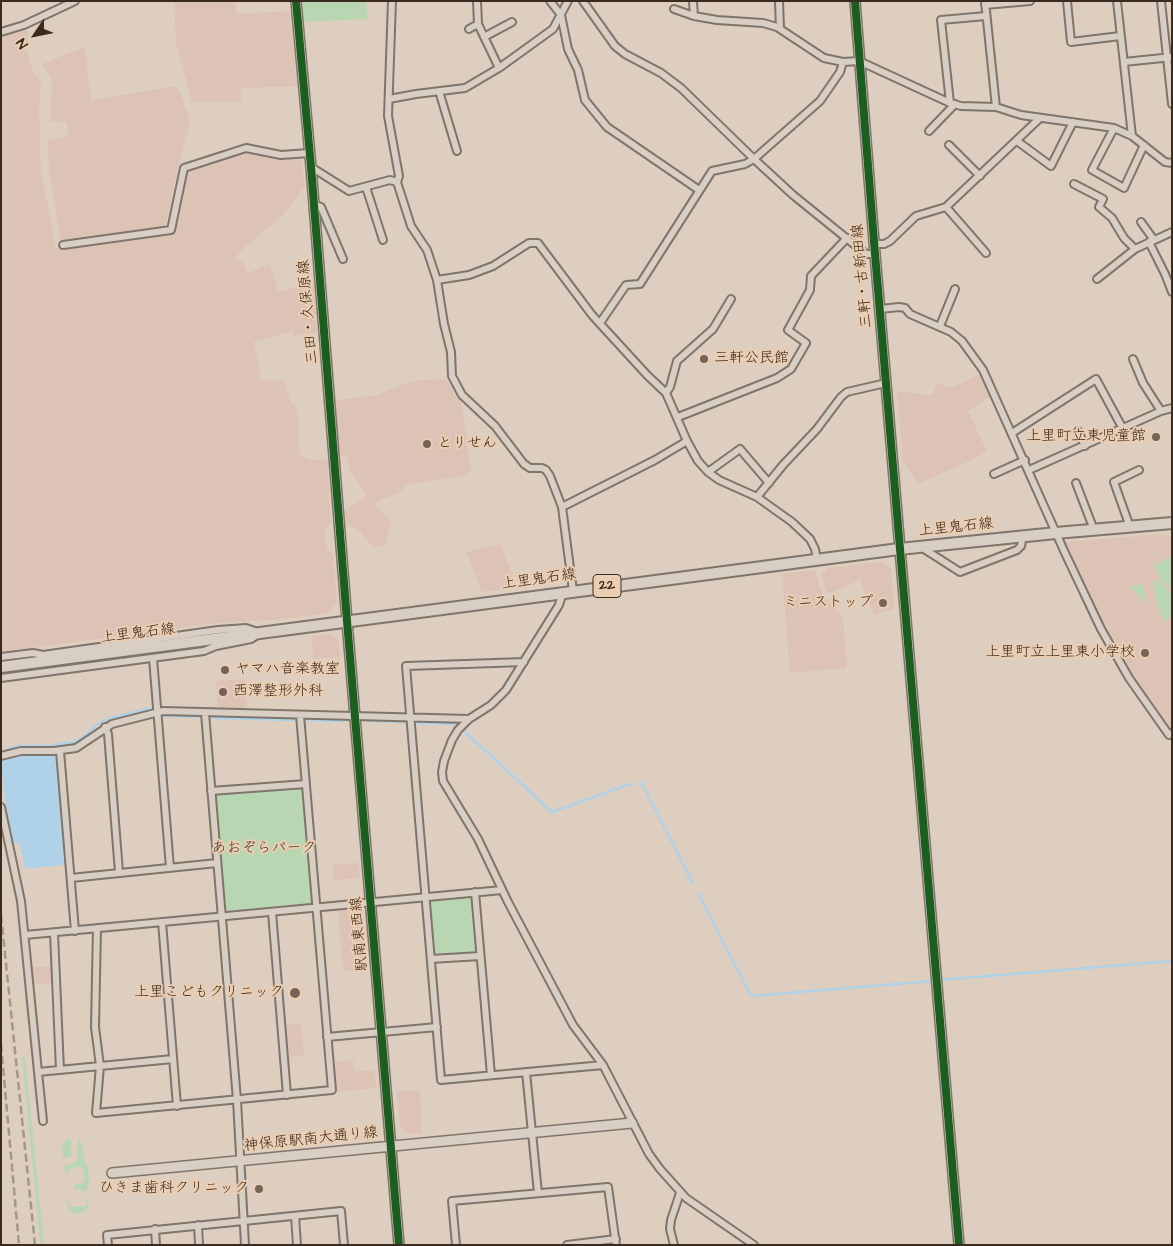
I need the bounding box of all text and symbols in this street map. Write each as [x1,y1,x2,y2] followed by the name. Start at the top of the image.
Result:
[10,10,60,60] north arrow
[12,34,33,53] text: N
[849,223,877,329] street label: 三軒・古新田線
[295,259,323,365] street label: 三田・久保原線
[714,350,789,368] place label: 三軒公民館
[698,353,710,365] marker: 三軒公民館
[1026,428,1146,446] place label: 上里町立東児童館
[1150,431,1162,443] marker: 上里町立東児童館
[437,435,497,453] place label: とりせん
[421,438,433,450] marker: とりせん
[918,515,994,541] street label: 上里鬼石線
[501,566,577,594] street label: 上里鬼石線
[593,574,621,598] road number: 22
[783,594,873,612] place label: ミニストップ
[877,597,889,609] marker: ミニストップ
[100,620,176,648] street label: 上里鬼石線
[985,644,1135,662] place label: 上里町立上里東小学校
[1139,647,1151,659] marker: 上里町立上里東小学校
[235,661,340,679] place label: ヤマハ音楽教室
[219,664,231,676] marker: ヤマハ音楽教室
[233,683,323,701] place label: 西澤整形外科
[217,686,229,698] marker: 西澤整形外科
[212,840,316,858] park label: あおぞらパーク
[348,896,372,972] street label: 駅南東西線
[134,984,284,1002] place label: 上里こどもクリニック
[288,986,302,1000] marker: 上里こどもクリニック
[243,1124,379,1156] street label: 神保原駅南大通り線
[99,1180,249,1198] place label: ひきま歯科クリニック
[253,1183,265,1195] marker: ひきま歯科クリニック

